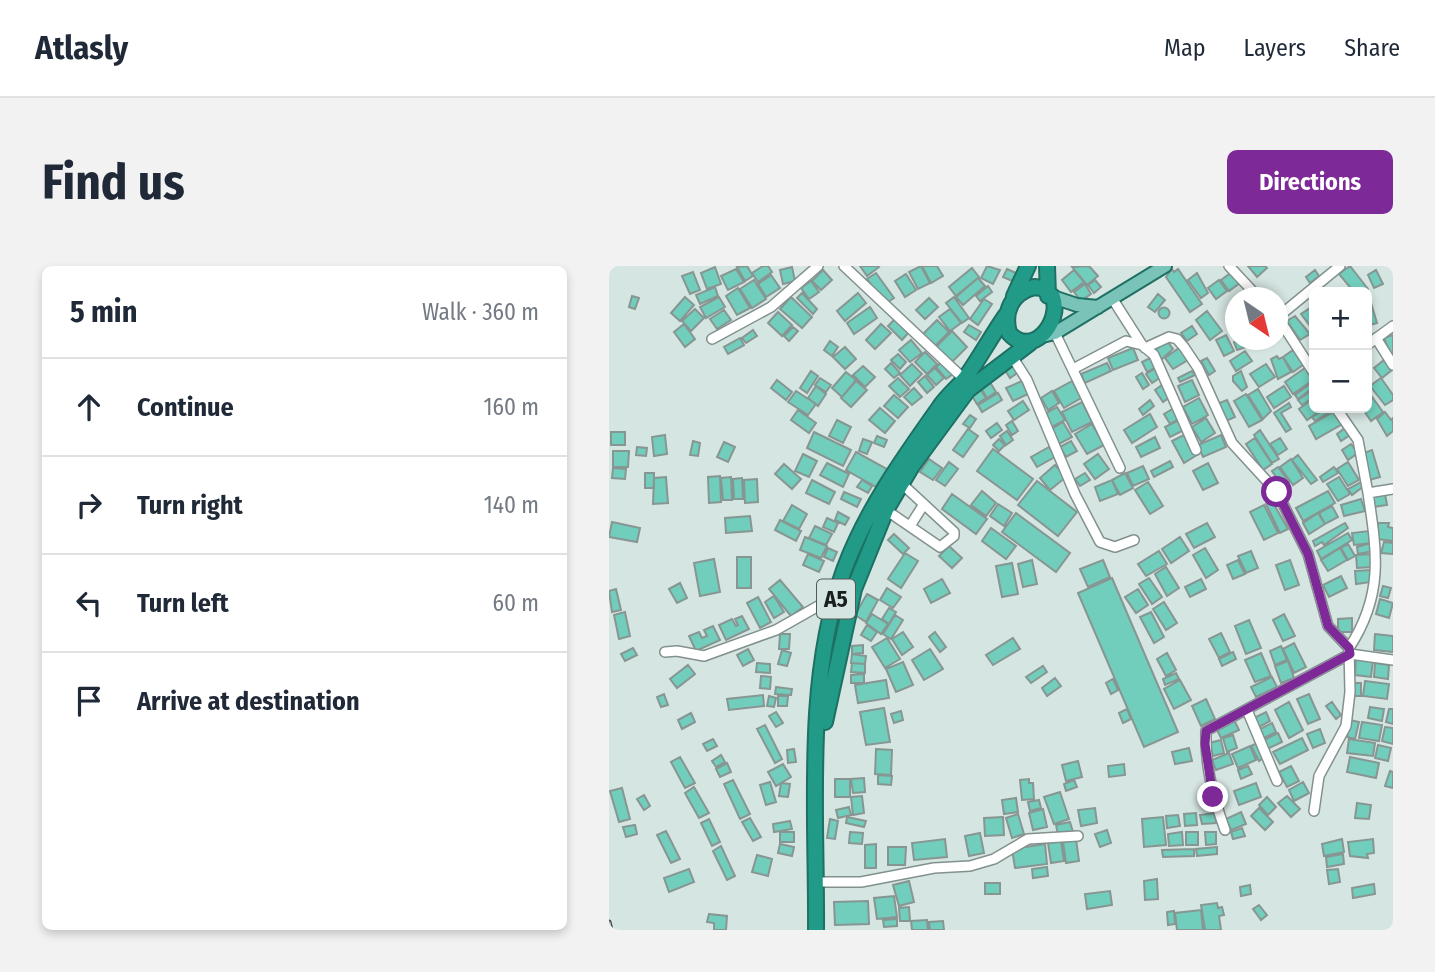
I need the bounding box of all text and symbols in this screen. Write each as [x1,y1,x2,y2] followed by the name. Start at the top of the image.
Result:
[35,28,128,68] text: Atlasly
[1164,34,1206,62] text: Map
[1244,34,1306,62] text: Layers
[1344,34,1400,62] text: Share
[1227,150,1393,214] button: Directions
[42,153,185,212] text: Find us
[1225,287,1288,350] north arrow
[1309,287,1372,413] map controls
[1309,287,1372,350] button: +
[70,294,137,330] text: 5 min
[422,298,539,326] text: Walk · 360 m
[1309,350,1372,413] button: −
[70,388,108,426] icon: ahead
[137,392,234,423] text: Continue
[484,393,539,421] text: 160 m
[1261,476,1292,507] route start
[70,486,108,524] icon: right
[137,490,243,521] text: Turn right
[484,491,539,519] text: 140 m
[817,580,855,618] road number: A5
[70,584,108,622] icon: left
[137,588,229,619] text: Turn left
[493,589,539,617] text: 60 m
[70,682,108,720] icon: arrive
[137,686,360,717] text: Arrive at destination
[1197,781,1228,812] route end

